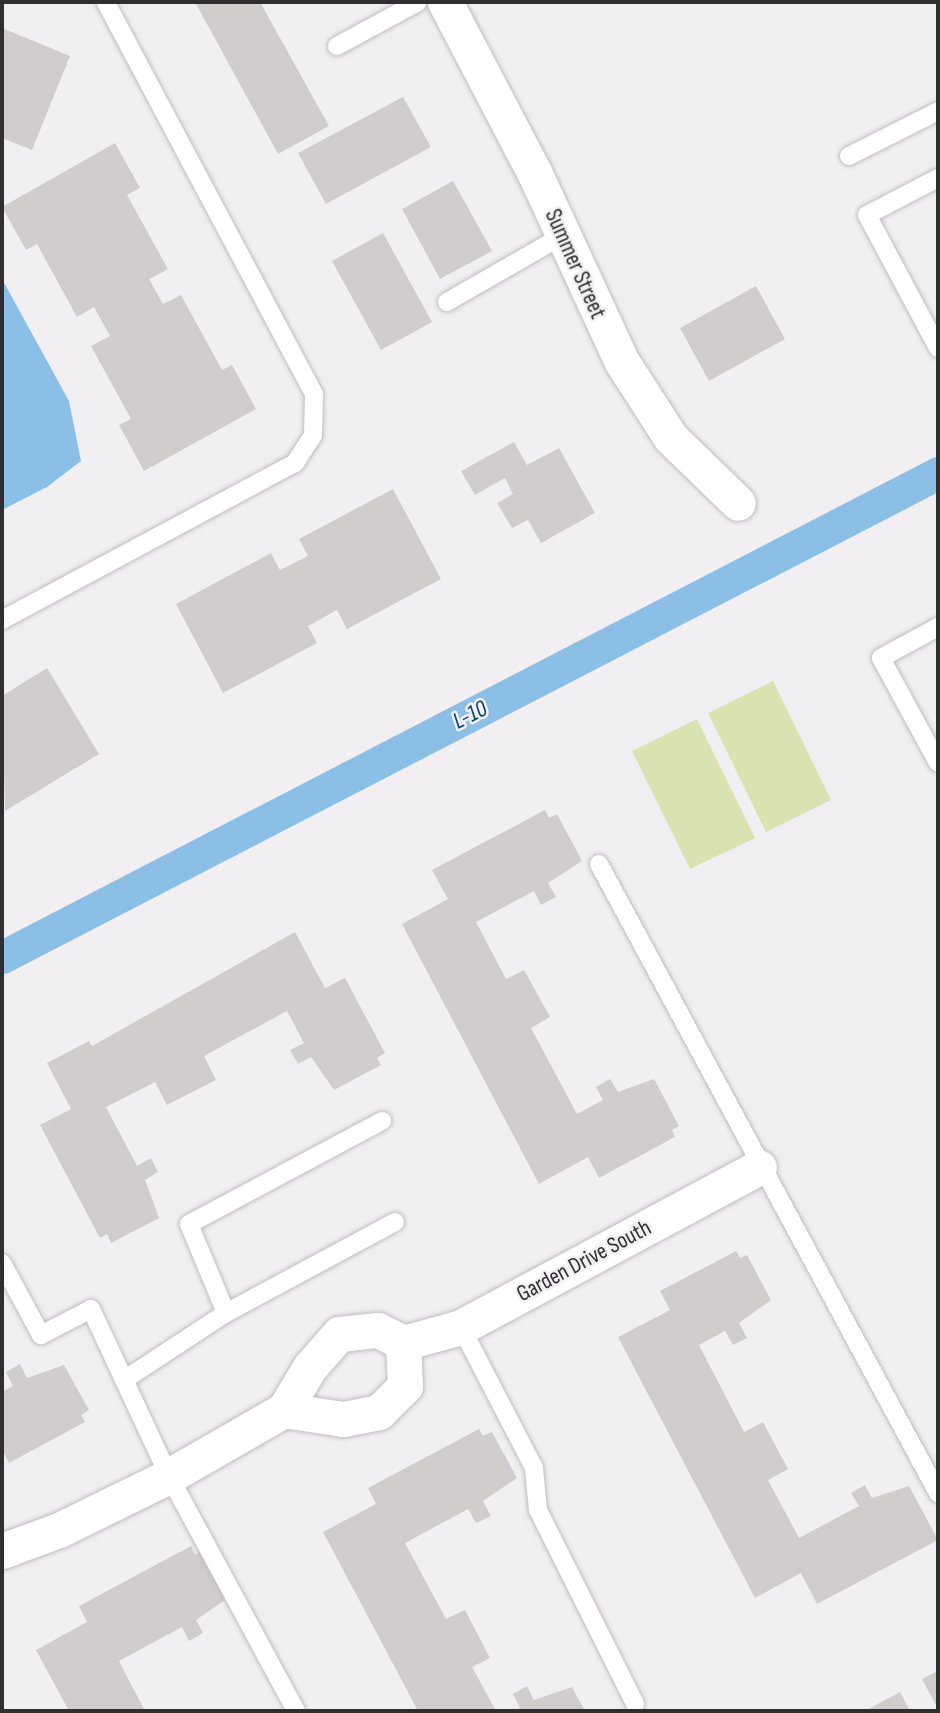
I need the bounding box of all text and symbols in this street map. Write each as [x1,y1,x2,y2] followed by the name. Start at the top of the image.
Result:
[539,205,611,323] street label: Summer Street
[448,694,492,736] water label: L-10
[512,1214,656,1308] street label: Garden Drive South

